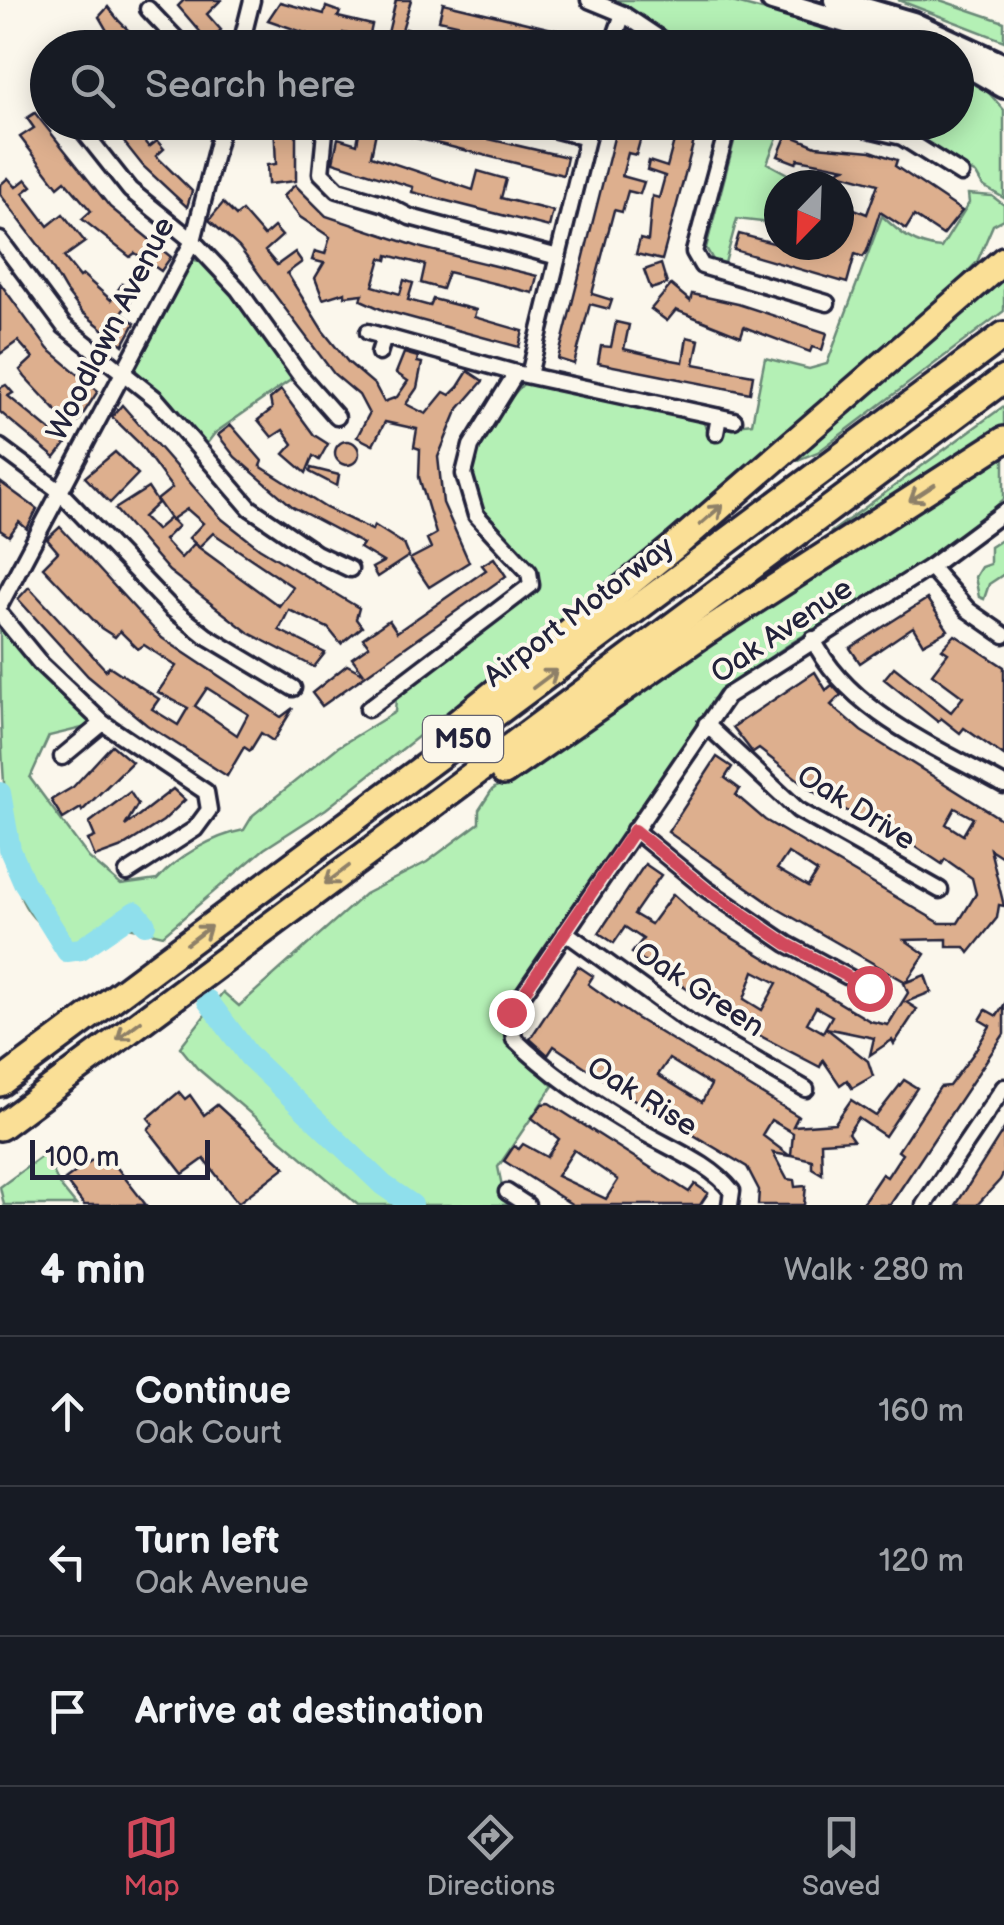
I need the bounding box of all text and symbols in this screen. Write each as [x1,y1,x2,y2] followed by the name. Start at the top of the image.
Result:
[30,30,974,140] search box
[65,58,120,113] icon: search
[145,63,356,108] text: Search here
[764,170,854,260] north arrow
[39,211,183,447] street label: Woodlawn Avenue
[908,483,937,503] one-way arrow
[697,504,723,526] one-way arrow
[477,529,681,695] street label: Airport Motorway
[704,571,860,691] street label: Oak Avenue
[531,668,558,689] one-way arrow
[423,716,503,762] road number: M50
[790,758,922,858] street label: Oak Drive
[324,864,351,885] one-way arrow
[185,924,212,945] one-way arrow
[627,935,771,1045] street label: Oak Green
[847,966,893,1012] route start
[489,990,535,1036] route end
[115,1020,143,1041] one-way arrow
[580,1049,704,1145] street label: Oak Rise
[30,1135,210,1180] scale bar
[45,1141,119,1174] text: 100 m
[40,1245,146,1296] text: 4 min
[783,1251,964,1290] text: Walk · 280 m
[135,1369,291,1414] text: Continue
[40,1384,95,1439] icon: ahead
[878,1392,964,1431] text: 160 m
[135,1414,282,1453] text: Oak Court
[135,1519,279,1564] text: Turn left
[40,1534,95,1589] icon: left
[879,1542,964,1581] text: 120 m
[135,1564,309,1603] text: Oak Avenue
[40,1684,95,1739] icon: arrive
[135,1689,484,1734] text: Arrive at destination
[123,1810,180,1903] tab: Map
[426,1810,555,1903] tab: Directions
[802,1810,881,1903] tab: Saved

